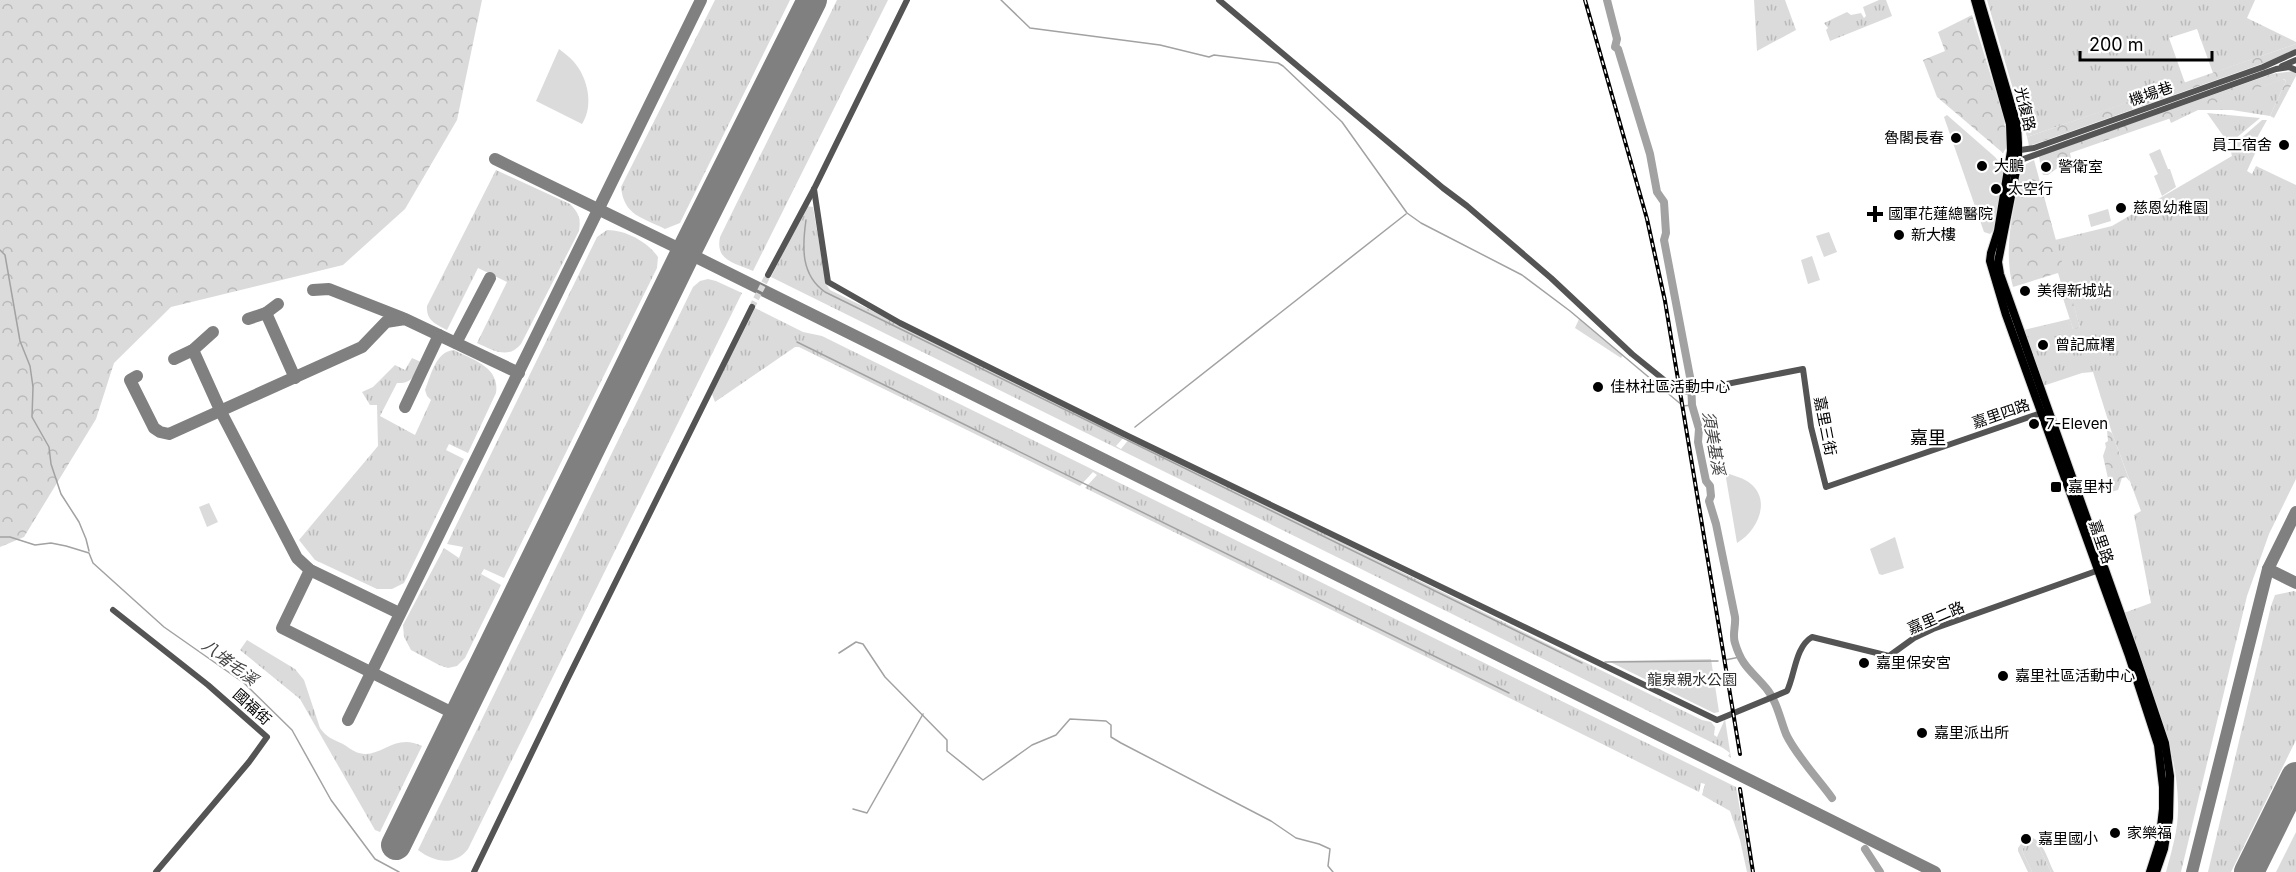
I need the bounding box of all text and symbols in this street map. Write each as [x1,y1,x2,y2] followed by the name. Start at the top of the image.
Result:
[2080,24,2212,62] scale bar
[2089,34,2144,55] text: 200 m
[2126,77,2175,110] street label: 機場巷
[2011,85,2040,133] street label: 光復路
[1884,128,1944,147] place label: 魯閣長春
[1949,131,1963,145] marker: 魯閣長春
[2212,135,2272,154] place label: 員工宿舍
[2277,138,2291,152] marker: 員工宿舍
[1994,156,2024,175] place label: 大鵬
[2058,157,2103,176] place label: 警衛室
[1975,159,1989,173] marker: 大鵬
[2039,160,2053,174] marker: 警衛室
[2008,179,2053,198] place label: 太空行
[1989,182,2003,196] marker: 太空行
[2133,198,2208,217] place label: 慈恩幼稚園
[2114,201,2128,215] marker: 慈恩幼稚園
[1888,204,1993,223] place label: 國軍花蓮總醫院
[1866,205,1884,223] marker: 國軍花蓮總醫院
[1911,225,1956,244] place label: 新大樓
[1892,228,1906,242] marker: 新大樓
[2037,281,2112,300] place label: 美得新城站
[2018,284,2032,298] marker: 美得新城站
[2055,335,2115,354] place label: 曾記麻糬
[2036,338,2050,352] marker: 曾記麻糬
[1610,377,1730,396] place label: 佳林社區活動中心
[1591,380,1605,394] marker: 佳林社區活動中心
[1810,395,1841,457] street label: 嘉里三街
[1969,395,2032,432] street label: 嘉里四路
[1699,410,1730,478] water label: 須美基溪
[2046,414,2108,433] place label: 7-Eleven
[2027,417,2041,431] marker: 7-Eleven
[1910,427,1946,448] district label: 嘉里
[2068,477,2113,496] place label: 嘉里村
[2049,480,2063,494] marker: 嘉里村
[2085,517,2118,566] street label: 嘉里路
[1904,597,1967,638] street label: 嘉里二路
[198,635,263,690] water label: 八堵毛溪
[1876,653,1951,672] place label: 嘉里保安宮
[1857,656,1871,670] marker: 嘉里保安宮
[2015,666,2135,685] place label: 嘉里社區活動中心
[1996,669,2010,683] marker: 嘉里社區活動中心
[1647,670,1737,689] park label: 龍泉親水公園
[229,685,275,729] street label: 國福街
[1934,723,2009,742] place label: 嘉里派出所
[1915,726,1929,740] marker: 嘉里派出所
[2127,823,2172,842] place label: 家樂福
[2108,826,2122,840] marker: 家樂福
[2038,829,2098,848] place label: 嘉里國小
[2019,832,2033,846] marker: 嘉里國小

